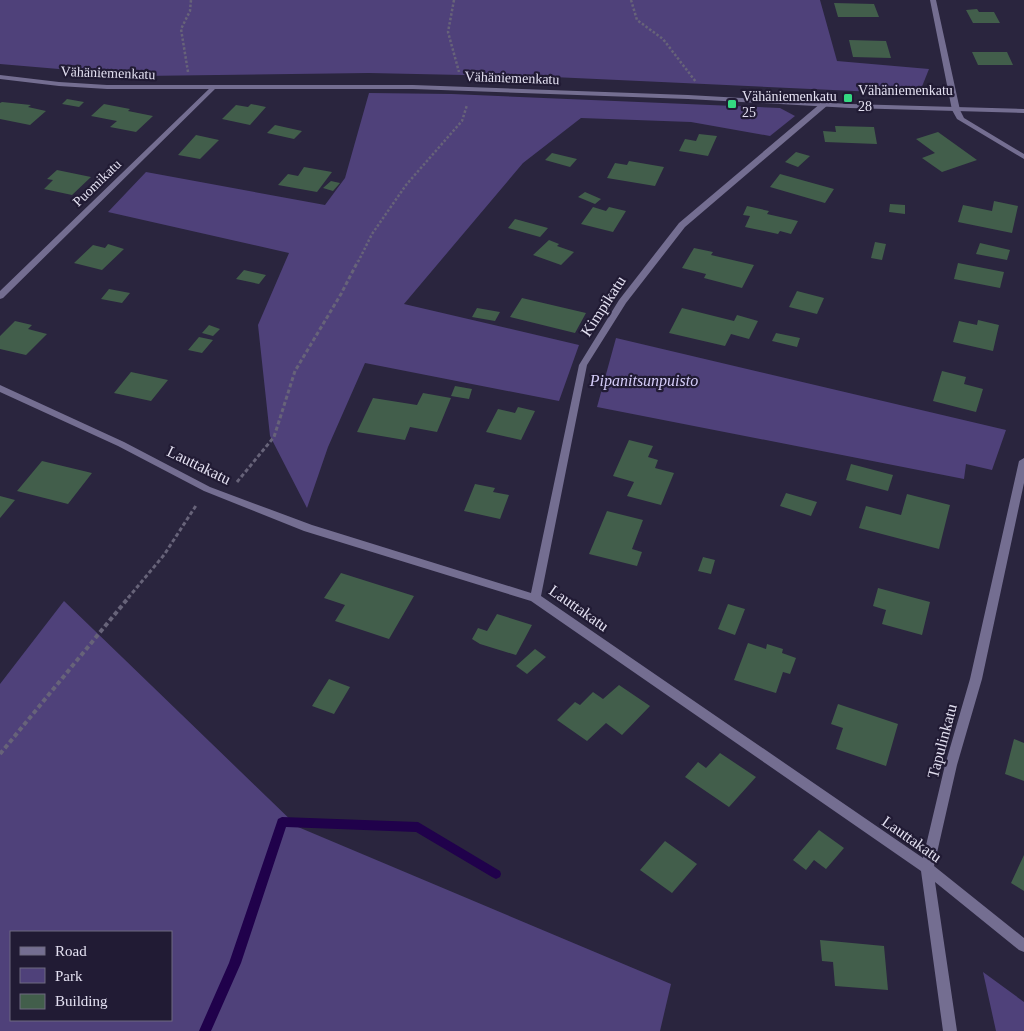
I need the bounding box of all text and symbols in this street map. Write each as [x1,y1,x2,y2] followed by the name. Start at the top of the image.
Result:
[60,64,156,82] street label: Vähäniemenkatu
[464,69,560,87] street label: Vähäniemenkatu
[858,83,953,114] place label: Vähäniemenkatu 28
[742,89,837,120] place label: Vähäniemenkatu 25
[842,92,854,104] marker: Vähäniemenkatu 28
[726,98,738,110] marker: Vähäniemenkatu 25
[70,157,124,209] street label: Puomikatu
[577,273,630,340] street label: Kimpikatu
[589,372,698,390] park label: Pipanitsunpuisto
[165,442,233,488] street label: Lauttakatu
[546,581,612,635] street label: Lauttakatu
[924,702,961,780] street label: Tapulinkatu
[879,812,945,866] street label: Lauttakatu
[10,931,172,1021] legend
[55,943,87,959] text: Road
[55,968,83,984] text: Park
[55,993,108,1009] text: Building

